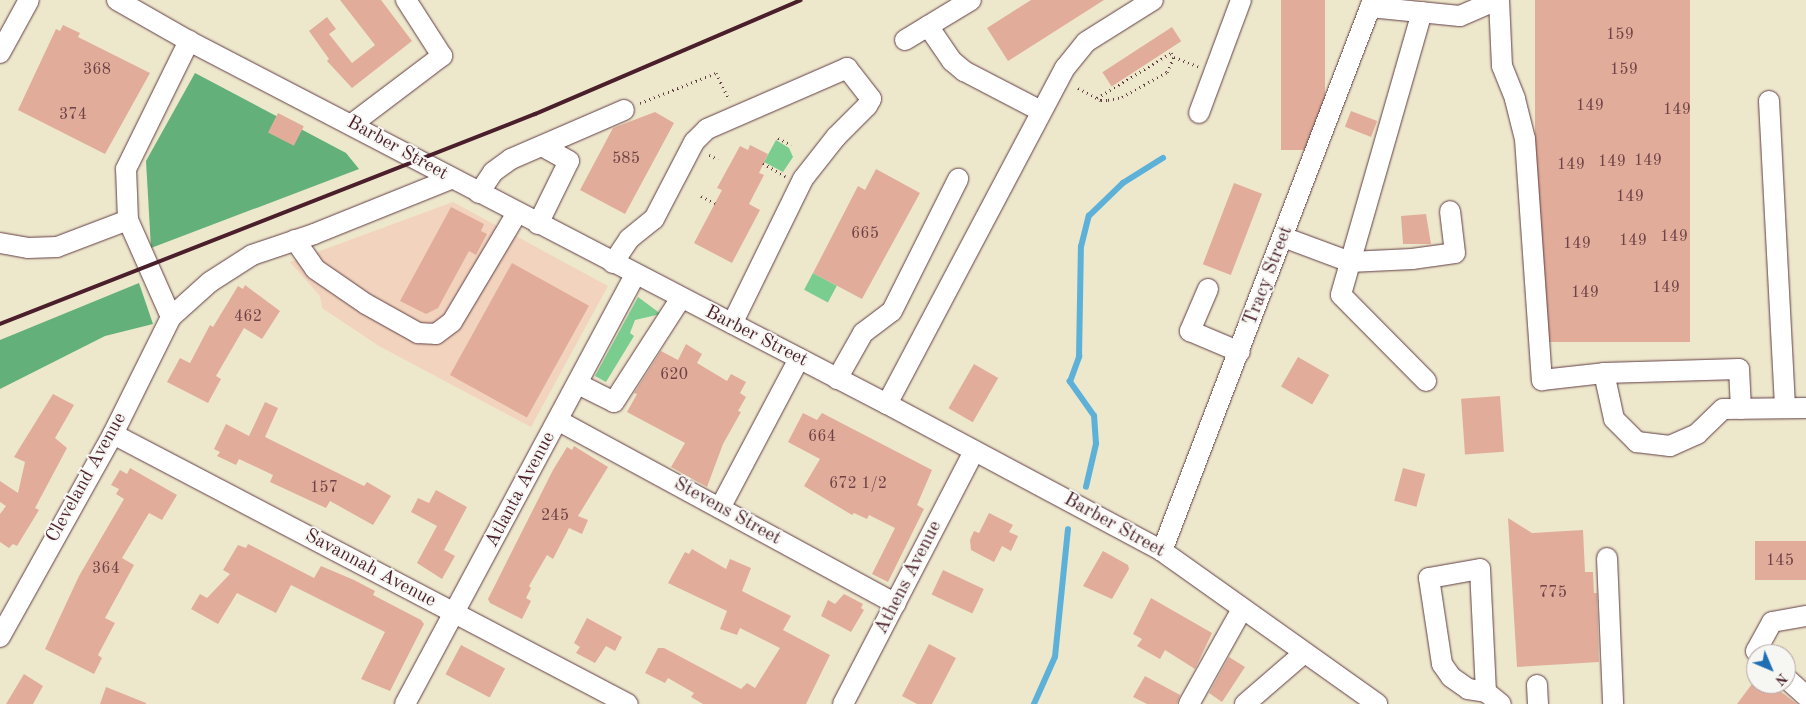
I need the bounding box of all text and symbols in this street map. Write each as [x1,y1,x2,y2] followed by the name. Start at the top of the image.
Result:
[1606,25,1634,45] house number: 159
[83,60,111,80] house number: 368
[1610,60,1638,80] house number: 159
[1576,96,1604,116] house number: 149
[1663,100,1691,120] house number: 149
[59,105,87,125] house number: 374
[342,112,452,186] street label: Barber Street
[612,149,640,169] house number: 585
[1634,151,1662,171] house number: 149
[1598,152,1626,172] house number: 149
[1557,155,1585,175] house number: 149
[1616,187,1644,207] house number: 149
[1240,223,1298,329] street label: Tracy Street
[851,224,879,244] house number: 665
[1660,227,1688,247] house number: 149
[1619,231,1647,251] house number: 149
[1563,234,1591,254] house number: 149
[1652,278,1680,298] house number: 149
[1571,283,1599,303] house number: 149
[701,301,811,373] street label: Barber Street
[234,307,262,327] house number: 462
[660,365,688,385] house number: 620
[42,409,132,547] street label: Cleveland Avenue
[808,427,836,447] house number: 664
[481,428,561,552] street label: Atlanta Avenue
[669,473,785,551] street label: Stevens Street
[829,474,887,494] house number: 672 1/2
[310,478,338,498] house number: 157
[1059,489,1169,563] street label: Barber Street
[541,506,569,526] house number: 245
[871,517,947,639] street label: Athens Avenue
[300,525,440,613] street label: Savannah Avenue
[1766,551,1794,571] house number: 145
[92,559,120,579] house number: 364
[1539,583,1567,603] house number: 775
[1746,644,1796,694] north arrow
[1772,670,1790,688] text: N

